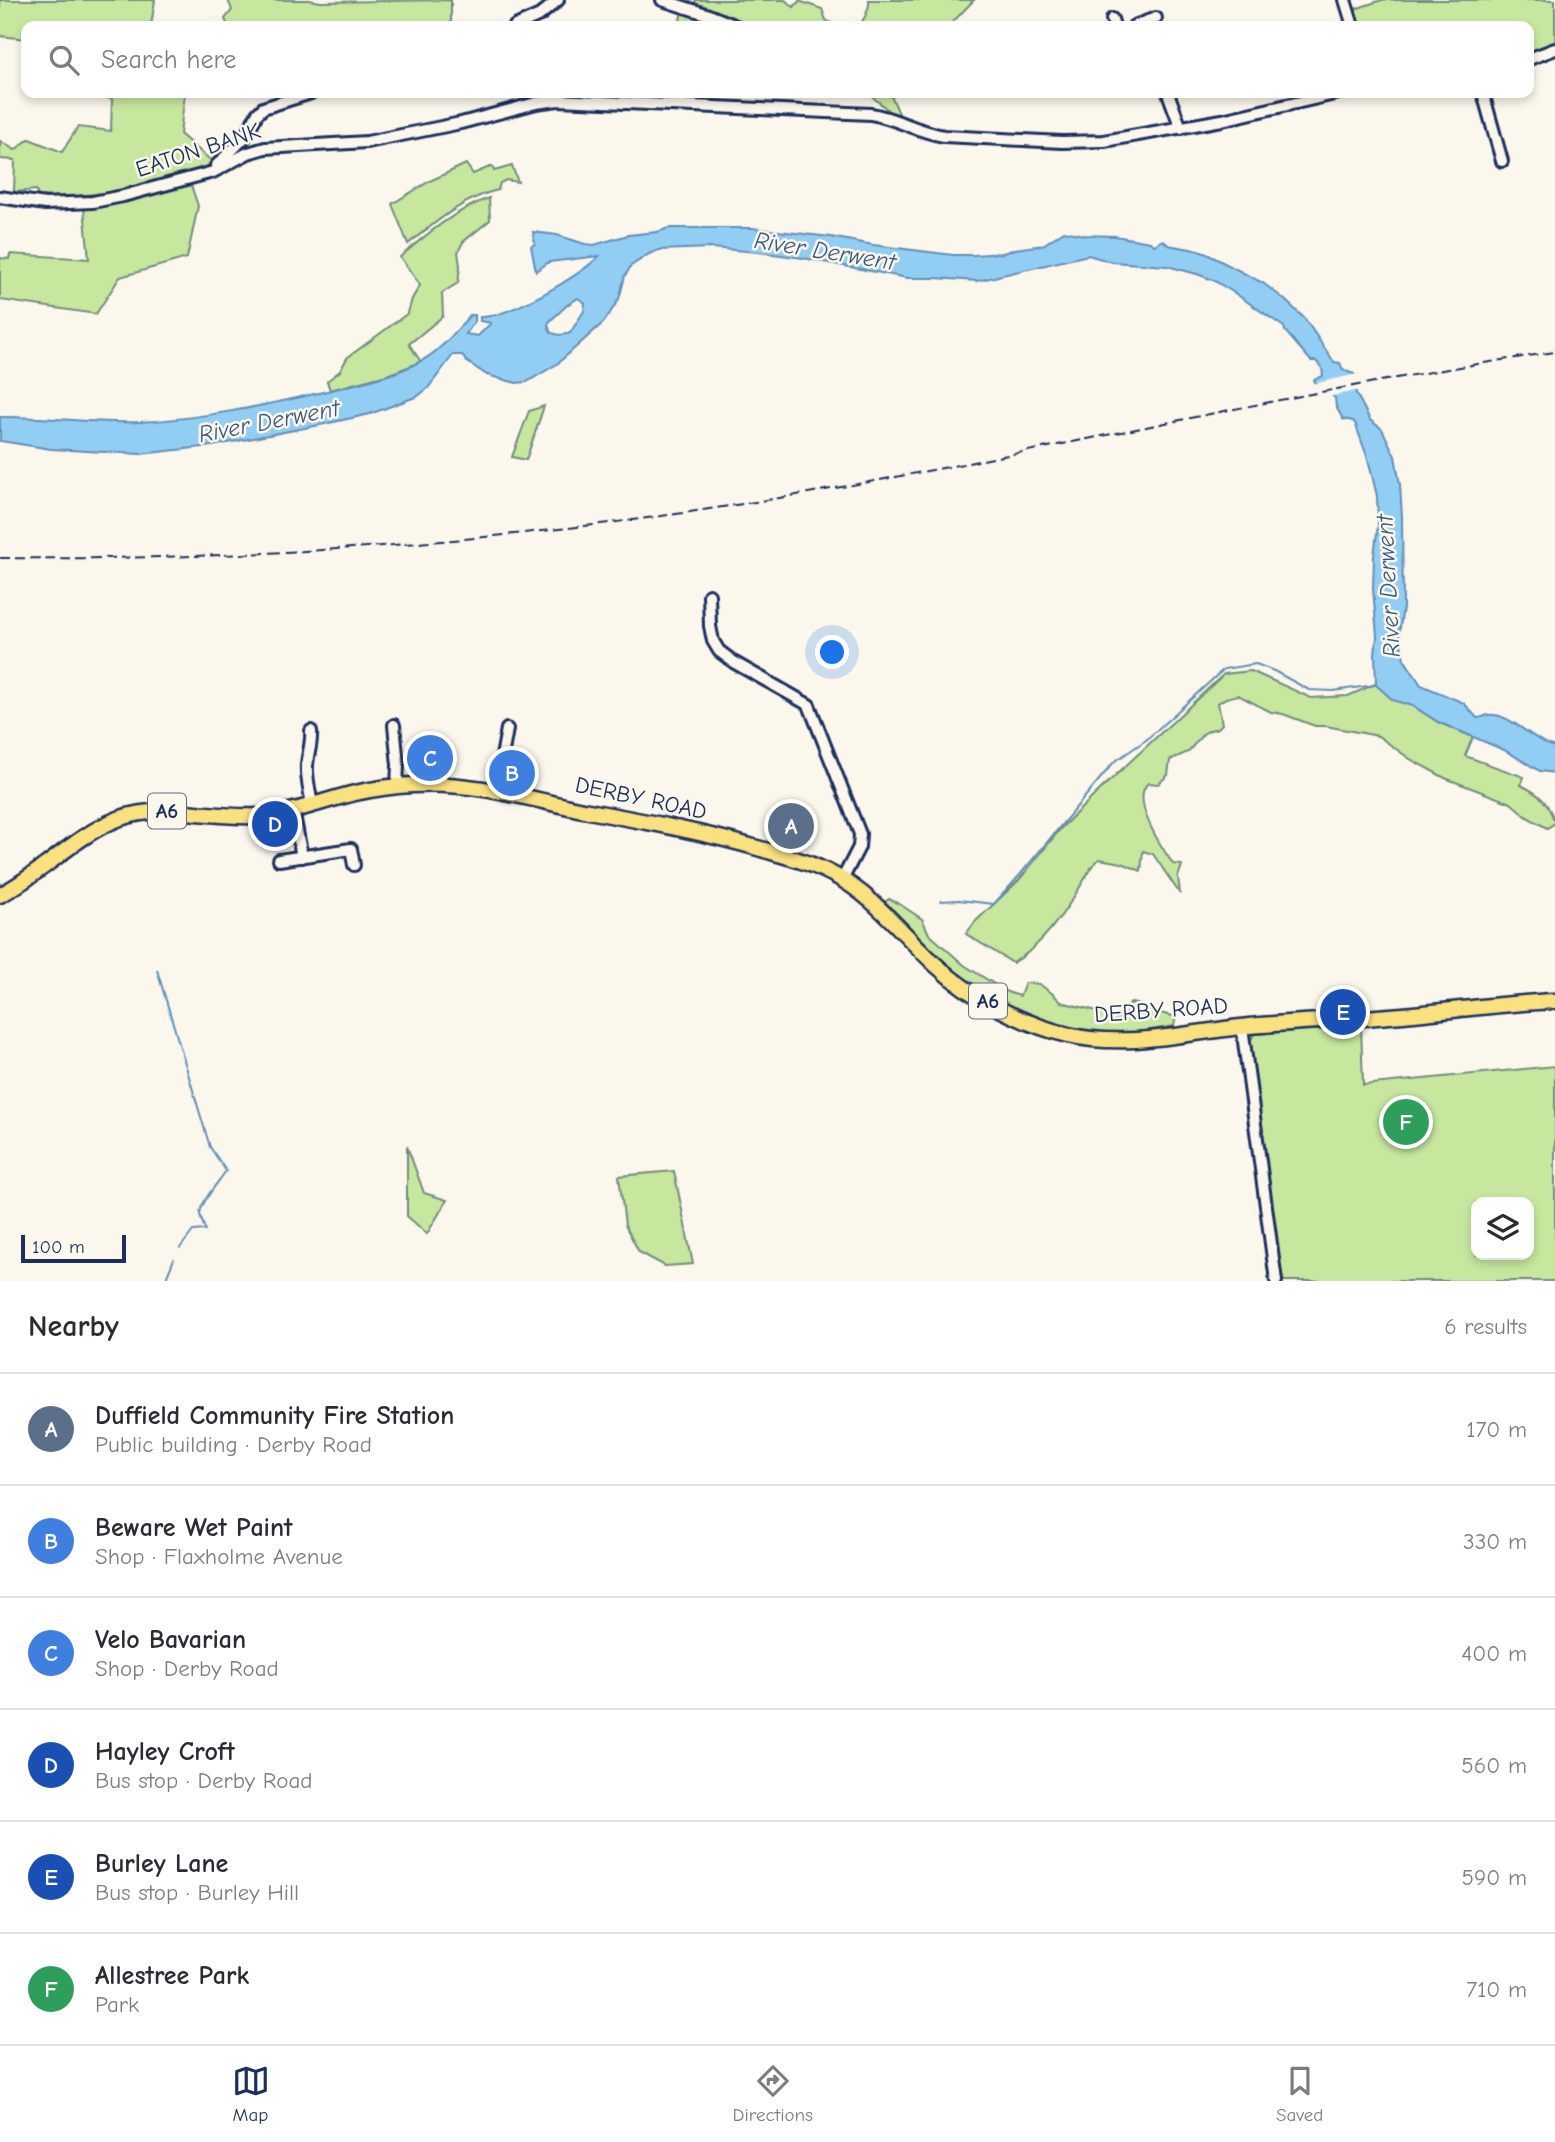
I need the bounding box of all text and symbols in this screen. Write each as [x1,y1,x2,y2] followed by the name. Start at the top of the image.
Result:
[21,21,1534,98] search box
[45,41,83,79] icon: search
[101,45,236,75] text: Search here
[132,117,264,183] street label: EATON BANK
[752,226,899,276] water label: River Derwent
[196,393,343,448] water label: River Derwent
[1370,512,1406,658] water label: River Derwent
[815,635,849,669] your location
[407,732,453,784] pin: C
[489,747,535,799] pin: B
[573,771,709,825] street label: DERBY ROAD
[148,794,186,828] road number: A6
[252,798,298,850] pin: D
[768,800,814,852] pin: A
[969,984,1007,1018] road number: A6
[1320,986,1366,1038] pin: E
[1093,992,1229,1028] street label: DERBY ROAD
[1383,1096,1429,1148] pin: F
[1471,1197,1534,1260] map controls
[1471,1197,1534,1260] button: layers
[21,1232,126,1264] scale bar
[32,1236,85,1258] text: 100 m
[28,1309,119,1344] text: Nearby
[1444,1313,1527,1340] text: 6 results
[95,1401,454,1431] text: Duffield Community Fire Station
[45,1416,57,1443] text: A
[1466,1416,1527,1443] text: 170 m
[95,1431,372,1458] text: Public building · Derby Road
[95,1513,293,1543] text: Beware Wet Paint
[44,1528,58,1555] text: B
[1463,1528,1527,1555] text: 330 m
[95,1543,343,1570] text: Shop · Flaxholme Avenue
[95,1625,246,1655] text: Velo Bavarian
[44,1640,58,1667] text: C
[1461,1640,1527,1667] text: 400 m
[95,1655,279,1682] text: Shop · Derby Road
[95,1737,235,1767] text: Hayley Croft
[44,1752,58,1779] text: D
[1461,1752,1527,1779] text: 560 m
[95,1767,312,1794] text: Bus stop · Derby Road
[95,1849,228,1879] text: Burley Lane
[44,1864,58,1891] text: E
[1462,1864,1527,1891] text: 590 m
[95,1879,299,1906] text: Bus stop · Burley Hill
[95,1961,249,1991] text: Allestree Park
[44,1976,58,2003] text: F
[1466,1976,1527,2003] text: 710 m
[95,1991,139,2018] text: Park
[232,2062,270,2126] tab: Map
[733,2062,813,2126] tab: Directions
[1276,2062,1323,2126] tab: Saved

